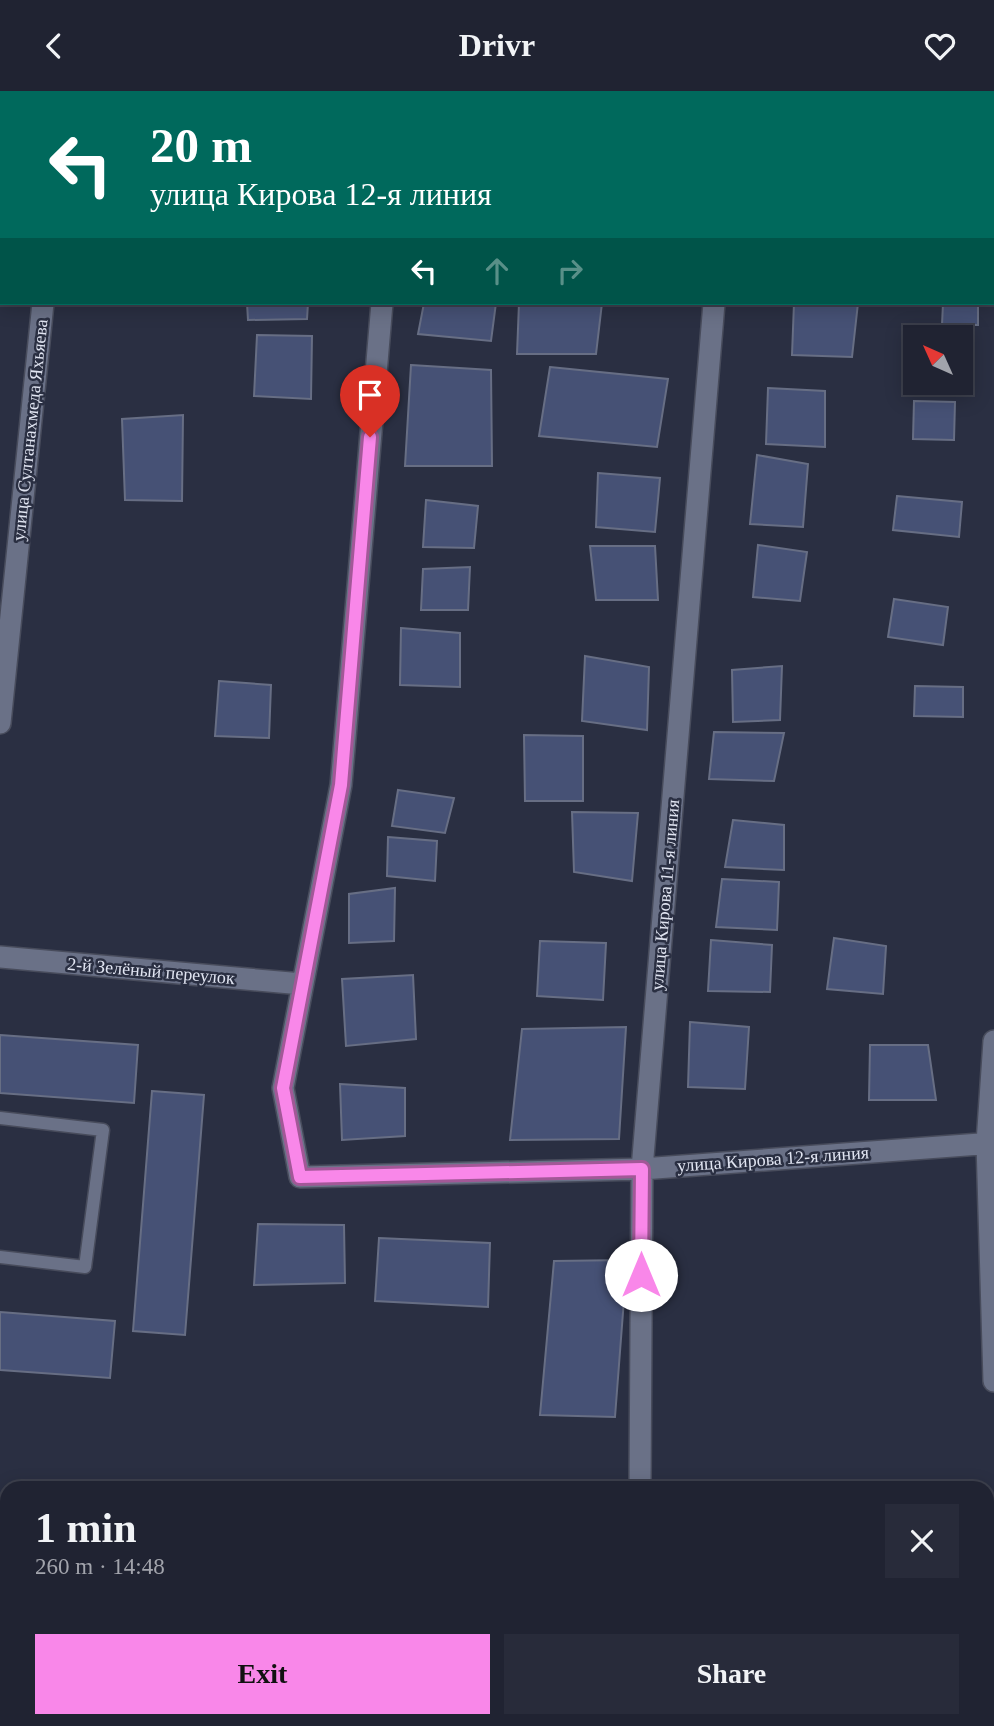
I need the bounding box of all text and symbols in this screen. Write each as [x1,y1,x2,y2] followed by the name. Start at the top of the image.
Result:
[35,27,73,65] icon: back
[459,27,535,63] text: Drivr
[921,27,959,65] icon: heart
[150,118,252,173] text: 20 m
[35,119,126,210] icon: left
[150,176,492,212] text: улица Кирова 12-я линия
[405,252,443,290] icon: left
[478,252,516,290] icon: ahead
[551,252,589,290] icon: right
[8,318,52,542] street label: улица Султанахмеда Яхьяева
[903,325,973,395] north arrow
[903,325,973,395] map controls
[340,365,400,437] pin
[351,376,389,414] icon: arrive
[647,799,683,991] street label: улица Кирова 11-я линия
[66,954,236,988] street label: 2-й Зелёный переулок
[676,1142,870,1176] street label: улица Кирова 12-я линия
[604,1238,678,1312] position arrow
[885,1504,959,1578] button: close
[35,1505,137,1551] text: 1 min
[35,1554,165,1579] text: 260 m · 14:48
[35,1634,490,1714] button: Exit
[504,1634,959,1714] button: Share

